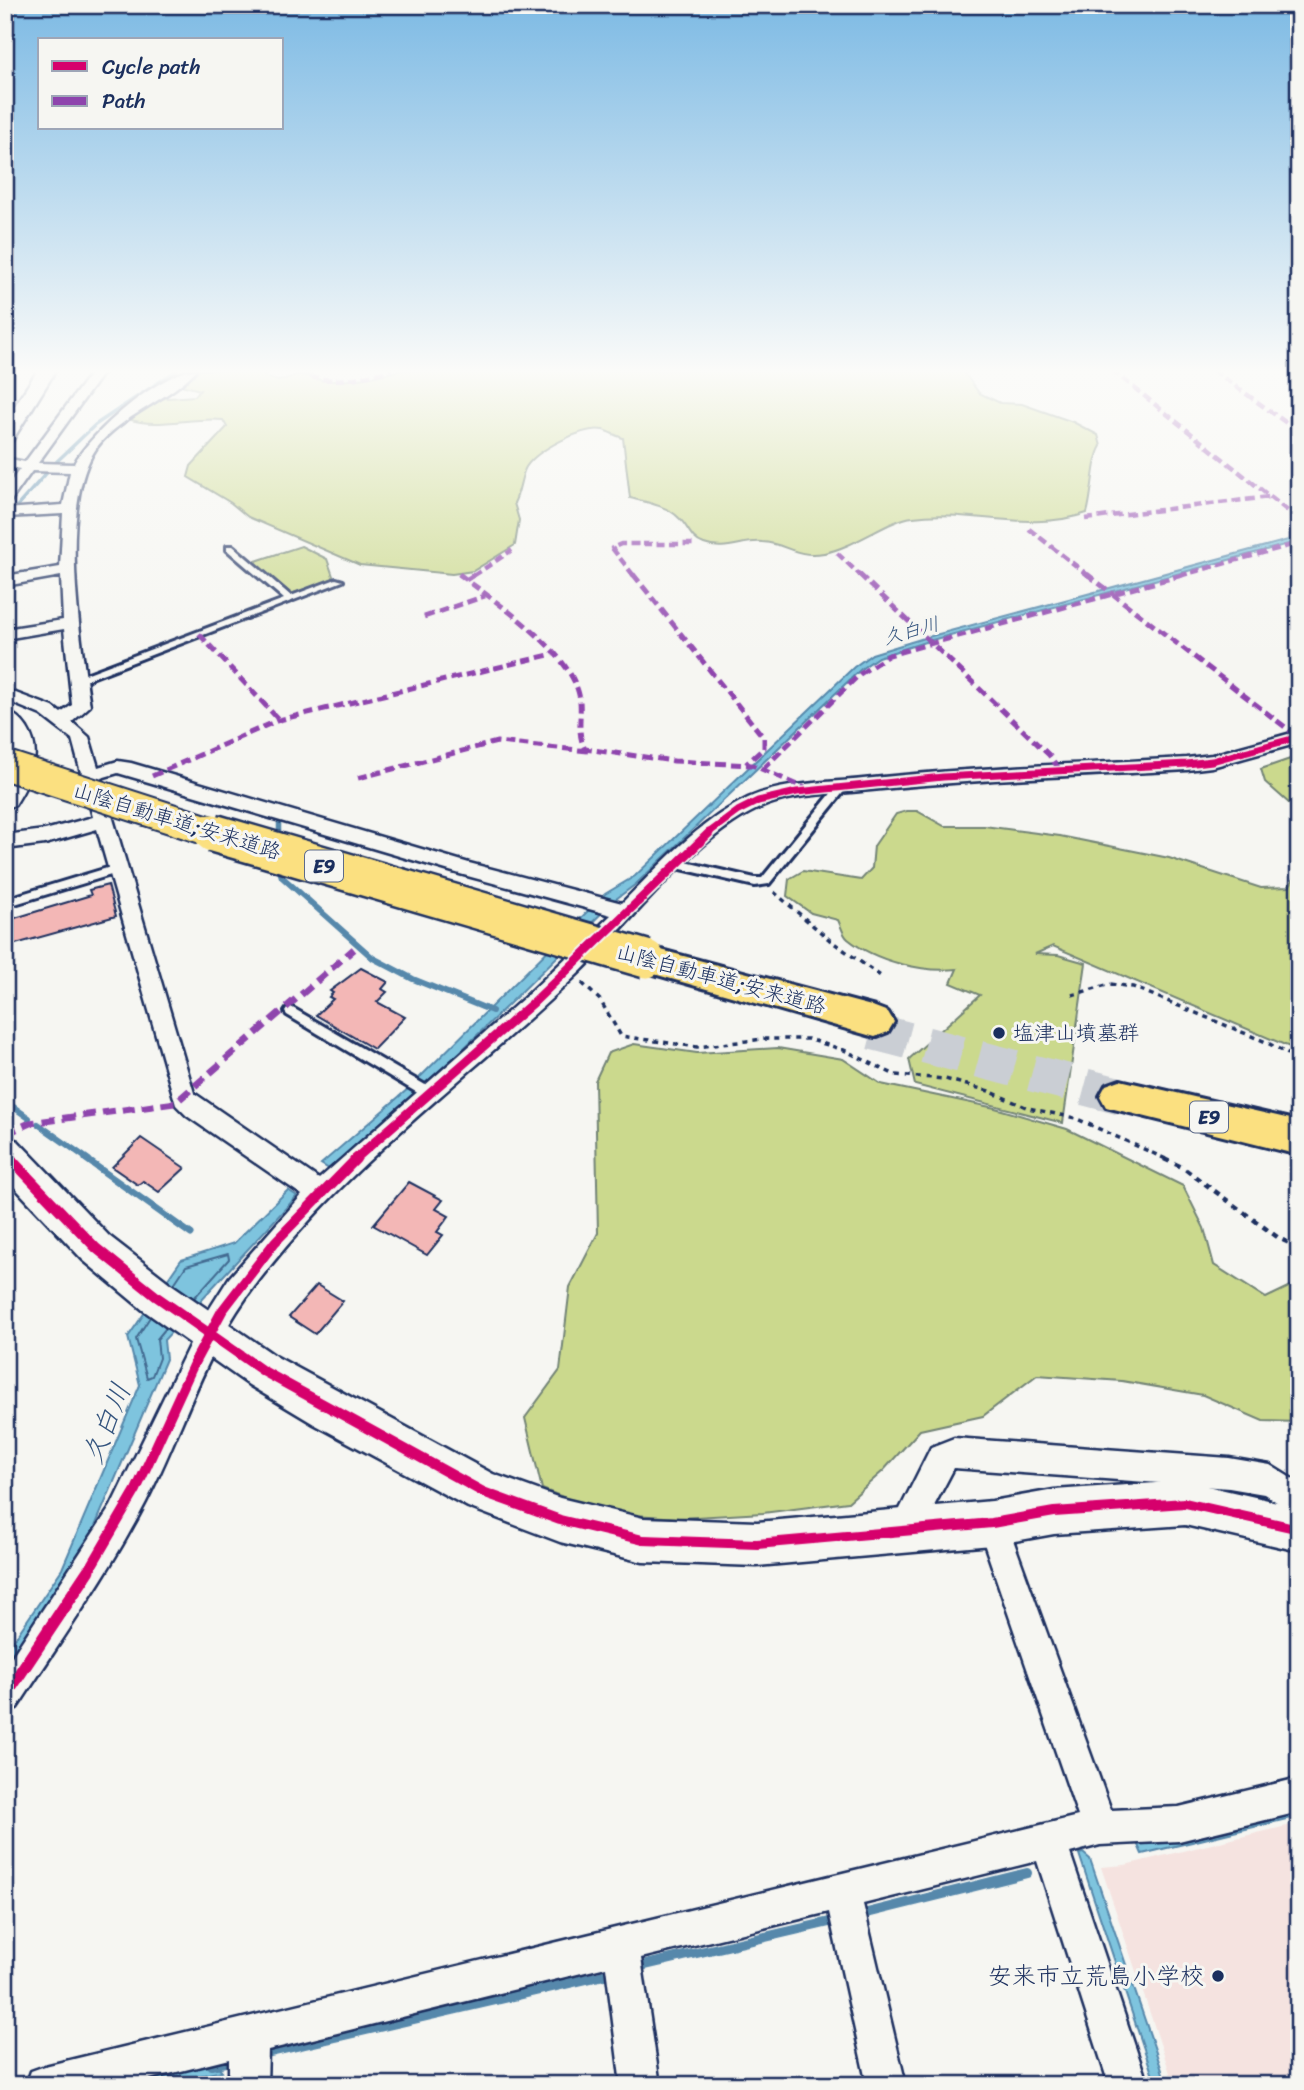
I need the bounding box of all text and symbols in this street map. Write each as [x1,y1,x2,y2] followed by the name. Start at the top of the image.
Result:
[38,38,284,130] legend
[102,48,201,86] text: Cycle path
[102,82,145,120] text: Path
[879,607,943,654] water label: 久白川
[68,771,286,871] street label: 山陰自動車道;安来道路
[305,850,343,881] road number: E9
[612,933,830,1025] street label: 山陰自動車道;安来道路
[1013,1014,1139,1052] place label: 塩津山墳墓群
[991,1025,1007,1041] marker: 塩津山墳墓群
[1190,1102,1228,1133] road number: E9
[68,1375,145,1471] water label: 久白川
[988,1955,1204,1997] place label: 安来市立荒島小学校
[1210,1968,1226,1984] marker: 安来市立荒島小学校

